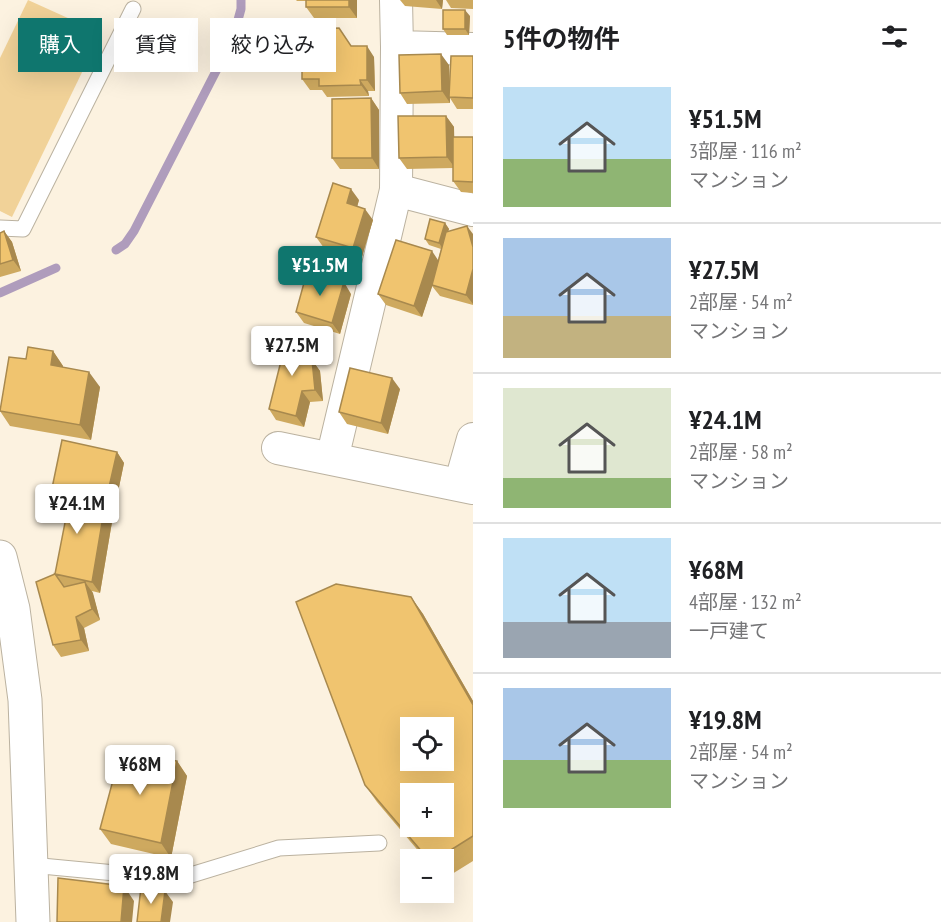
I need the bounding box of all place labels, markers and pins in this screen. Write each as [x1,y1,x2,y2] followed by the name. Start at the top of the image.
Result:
[271,246,369,297] pin: ¥51.5M
[243,326,341,377] pin: ¥27.5M
[28,484,126,535] pin: ¥24.1M
[104,745,176,796] pin: ¥68M
[102,854,200,905] pin: ¥19.8M

